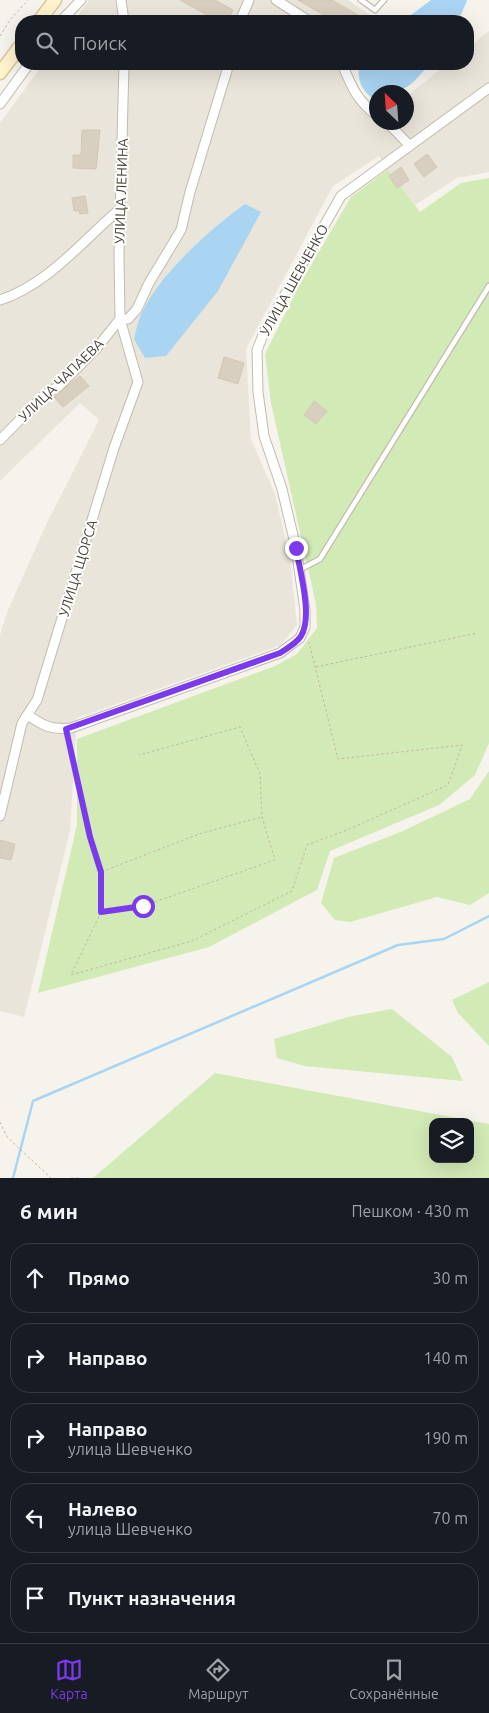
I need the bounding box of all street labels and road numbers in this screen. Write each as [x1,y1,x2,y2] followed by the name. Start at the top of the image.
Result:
[111,138,131,244] street label: УЛИЦА ЛЕНИНА
[257,221,331,339] street label: УЛИЦА ШЕВЧЕНКО
[15,335,107,425] street label: УЛИЦА ЧАПАЕВА
[56,518,100,618] street label: УЛИЦА ЩОРСА

